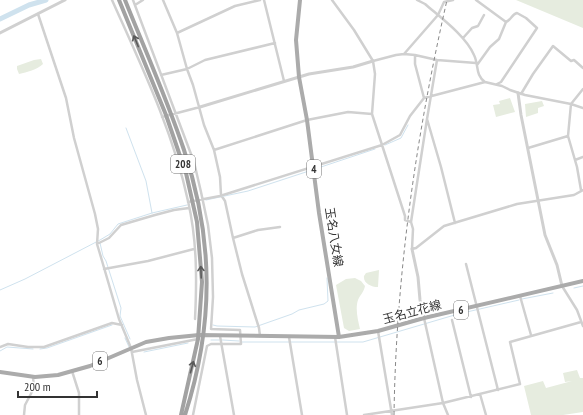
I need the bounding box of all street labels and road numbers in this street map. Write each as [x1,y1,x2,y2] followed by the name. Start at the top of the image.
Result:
[171,155,195,173] road number: 208
[307,160,321,178] road number: 4
[322,206,347,268] street label: 玉名八女線
[381,297,443,327] street label: 玉名立花線
[454,301,468,319] road number: 6
[93,352,107,370] road number: 6

